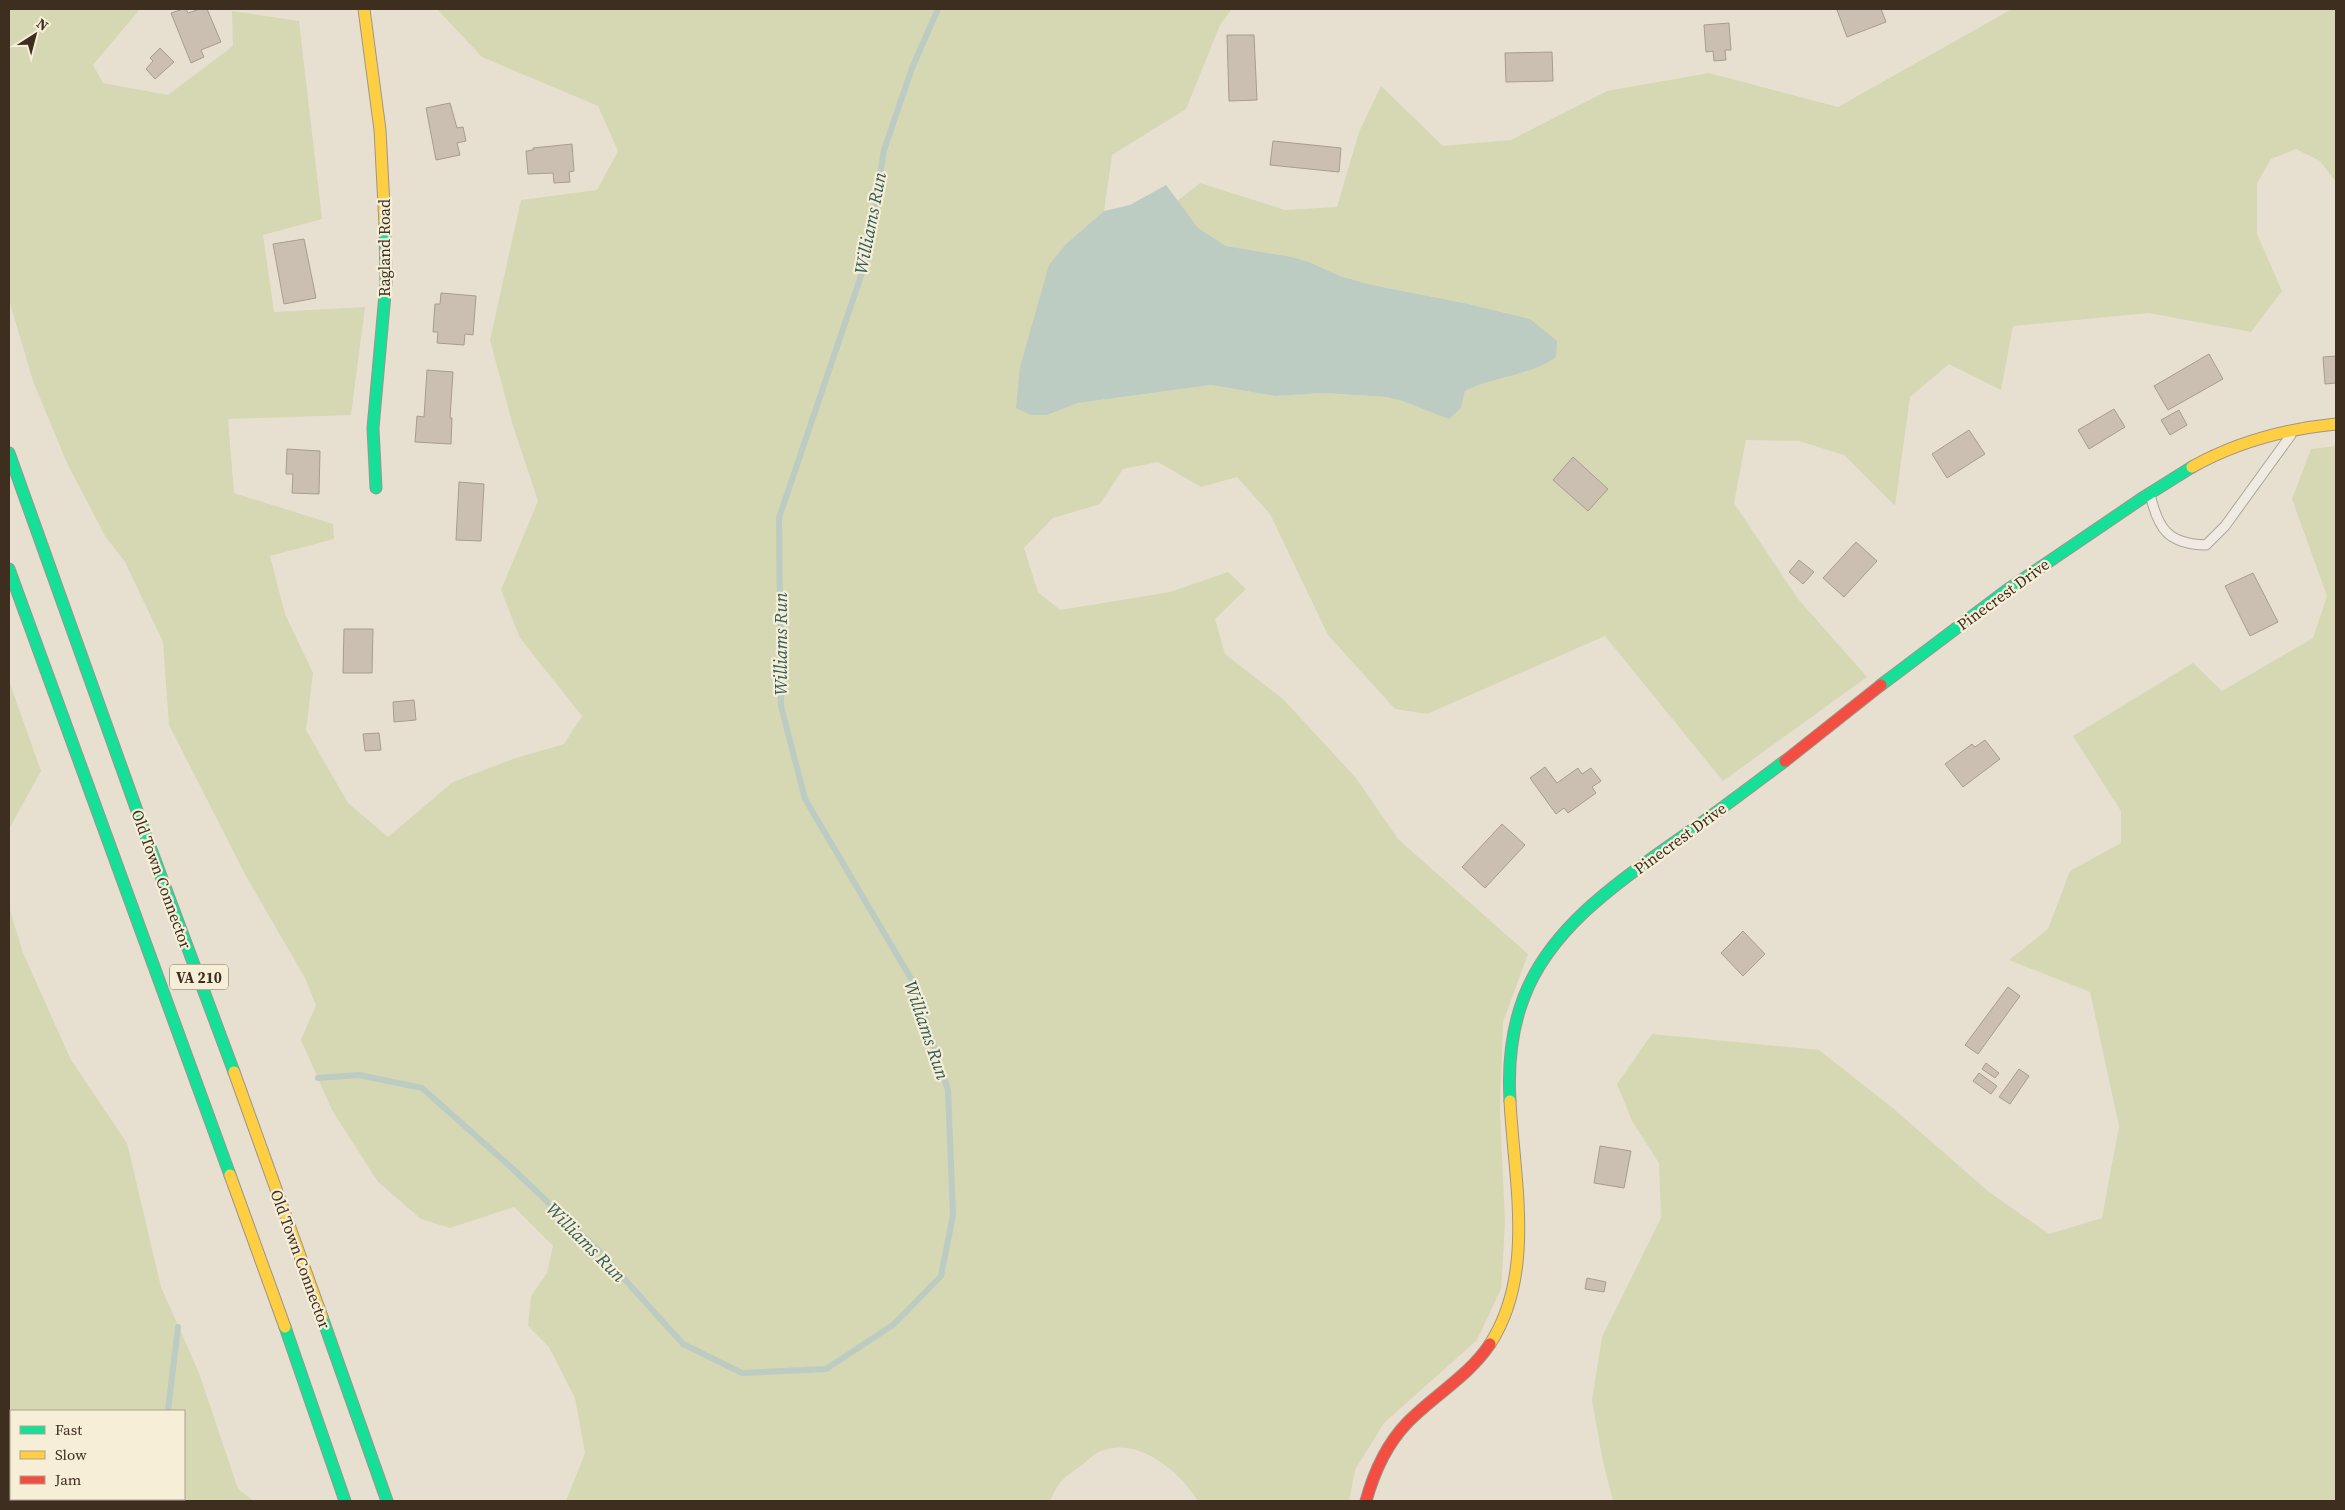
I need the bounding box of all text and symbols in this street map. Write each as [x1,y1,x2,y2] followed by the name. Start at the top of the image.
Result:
[10,10,60,60] north arrow
[33,13,53,36] text: N
[848,170,892,276] water label: Williams Run
[373,199,395,297] street label: Ragland Road
[1952,553,2054,635] street label: Pinecrest Drive
[768,592,793,696] water label: Williams Run
[1629,797,1731,879] street label: Pinecrest Drive
[127,806,197,952] street label: Old Town Connector
[170,964,228,990] road number: VA 210
[898,977,956,1083] water label: Williams Run
[266,1186,336,1332] street label: Old Town Connector
[541,1197,631,1287] water label: Williams Run
[10,1410,185,1500] legend
[55,1419,82,1440] text: Fast
[55,1444,87,1465] text: Slow
[54,1469,82,1490] text: Jam

